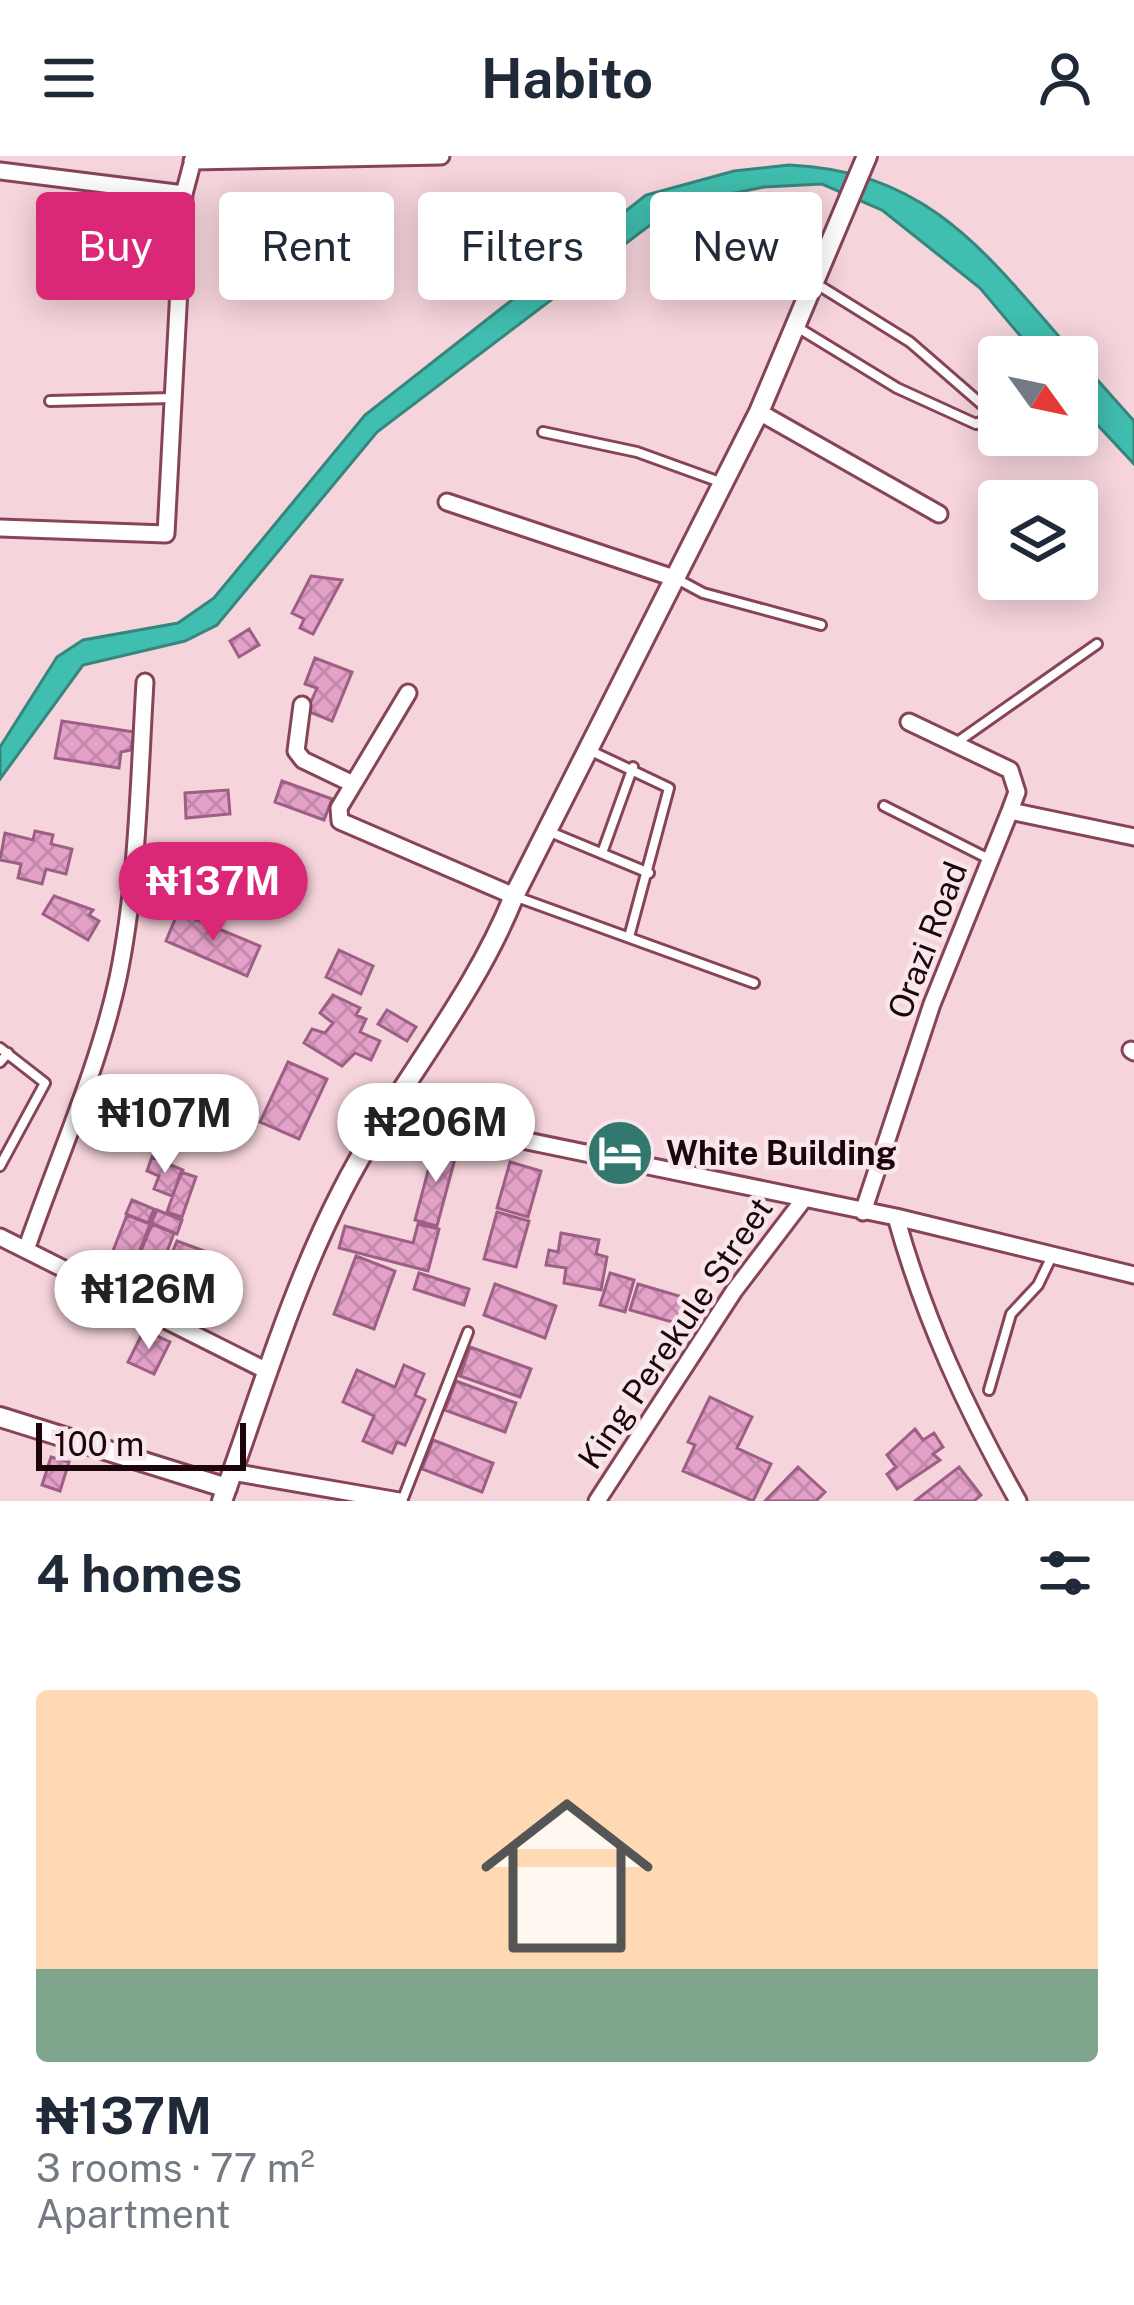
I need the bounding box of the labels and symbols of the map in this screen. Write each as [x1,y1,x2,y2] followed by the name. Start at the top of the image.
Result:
[978,336,1098,456] north arrow
[129,842,297,944] pin: ₦137M
[880,856,974,1024] street label: Orazi Road
[81,1074,249,1176] pin: ₦107M
[352,1083,520,1185] pin: ₦206M
[585,1118,655,1188] hotel icon: White Building
[666,1134,897,1172] place label: White Building
[570,1190,780,1476] street label: King Perekule Street
[65,1250,233,1352] pin: ₦126M
[36,1417,246,1470] scale bar

